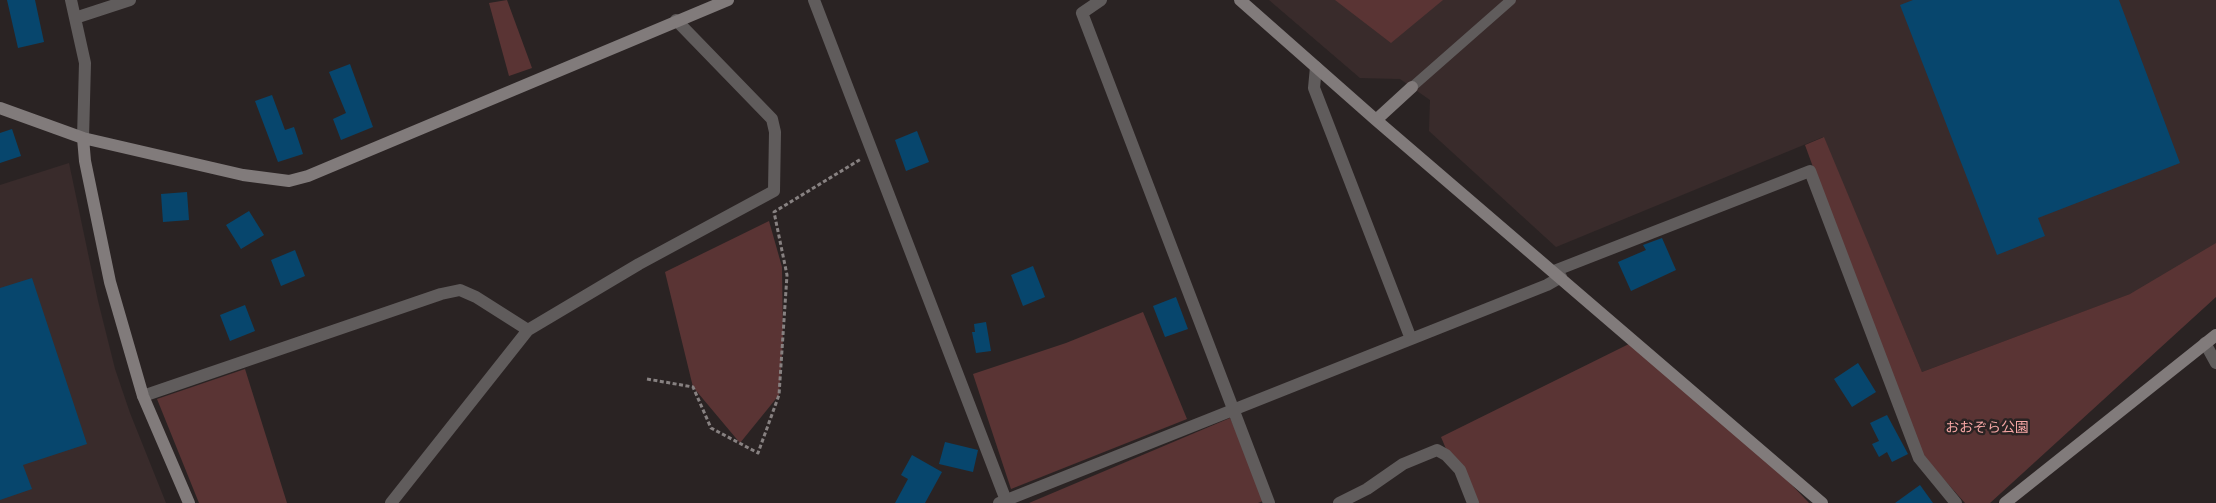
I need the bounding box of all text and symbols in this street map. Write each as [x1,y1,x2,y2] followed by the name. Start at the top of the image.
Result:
[1945,419,2029,435] park label: おおぞら公園

